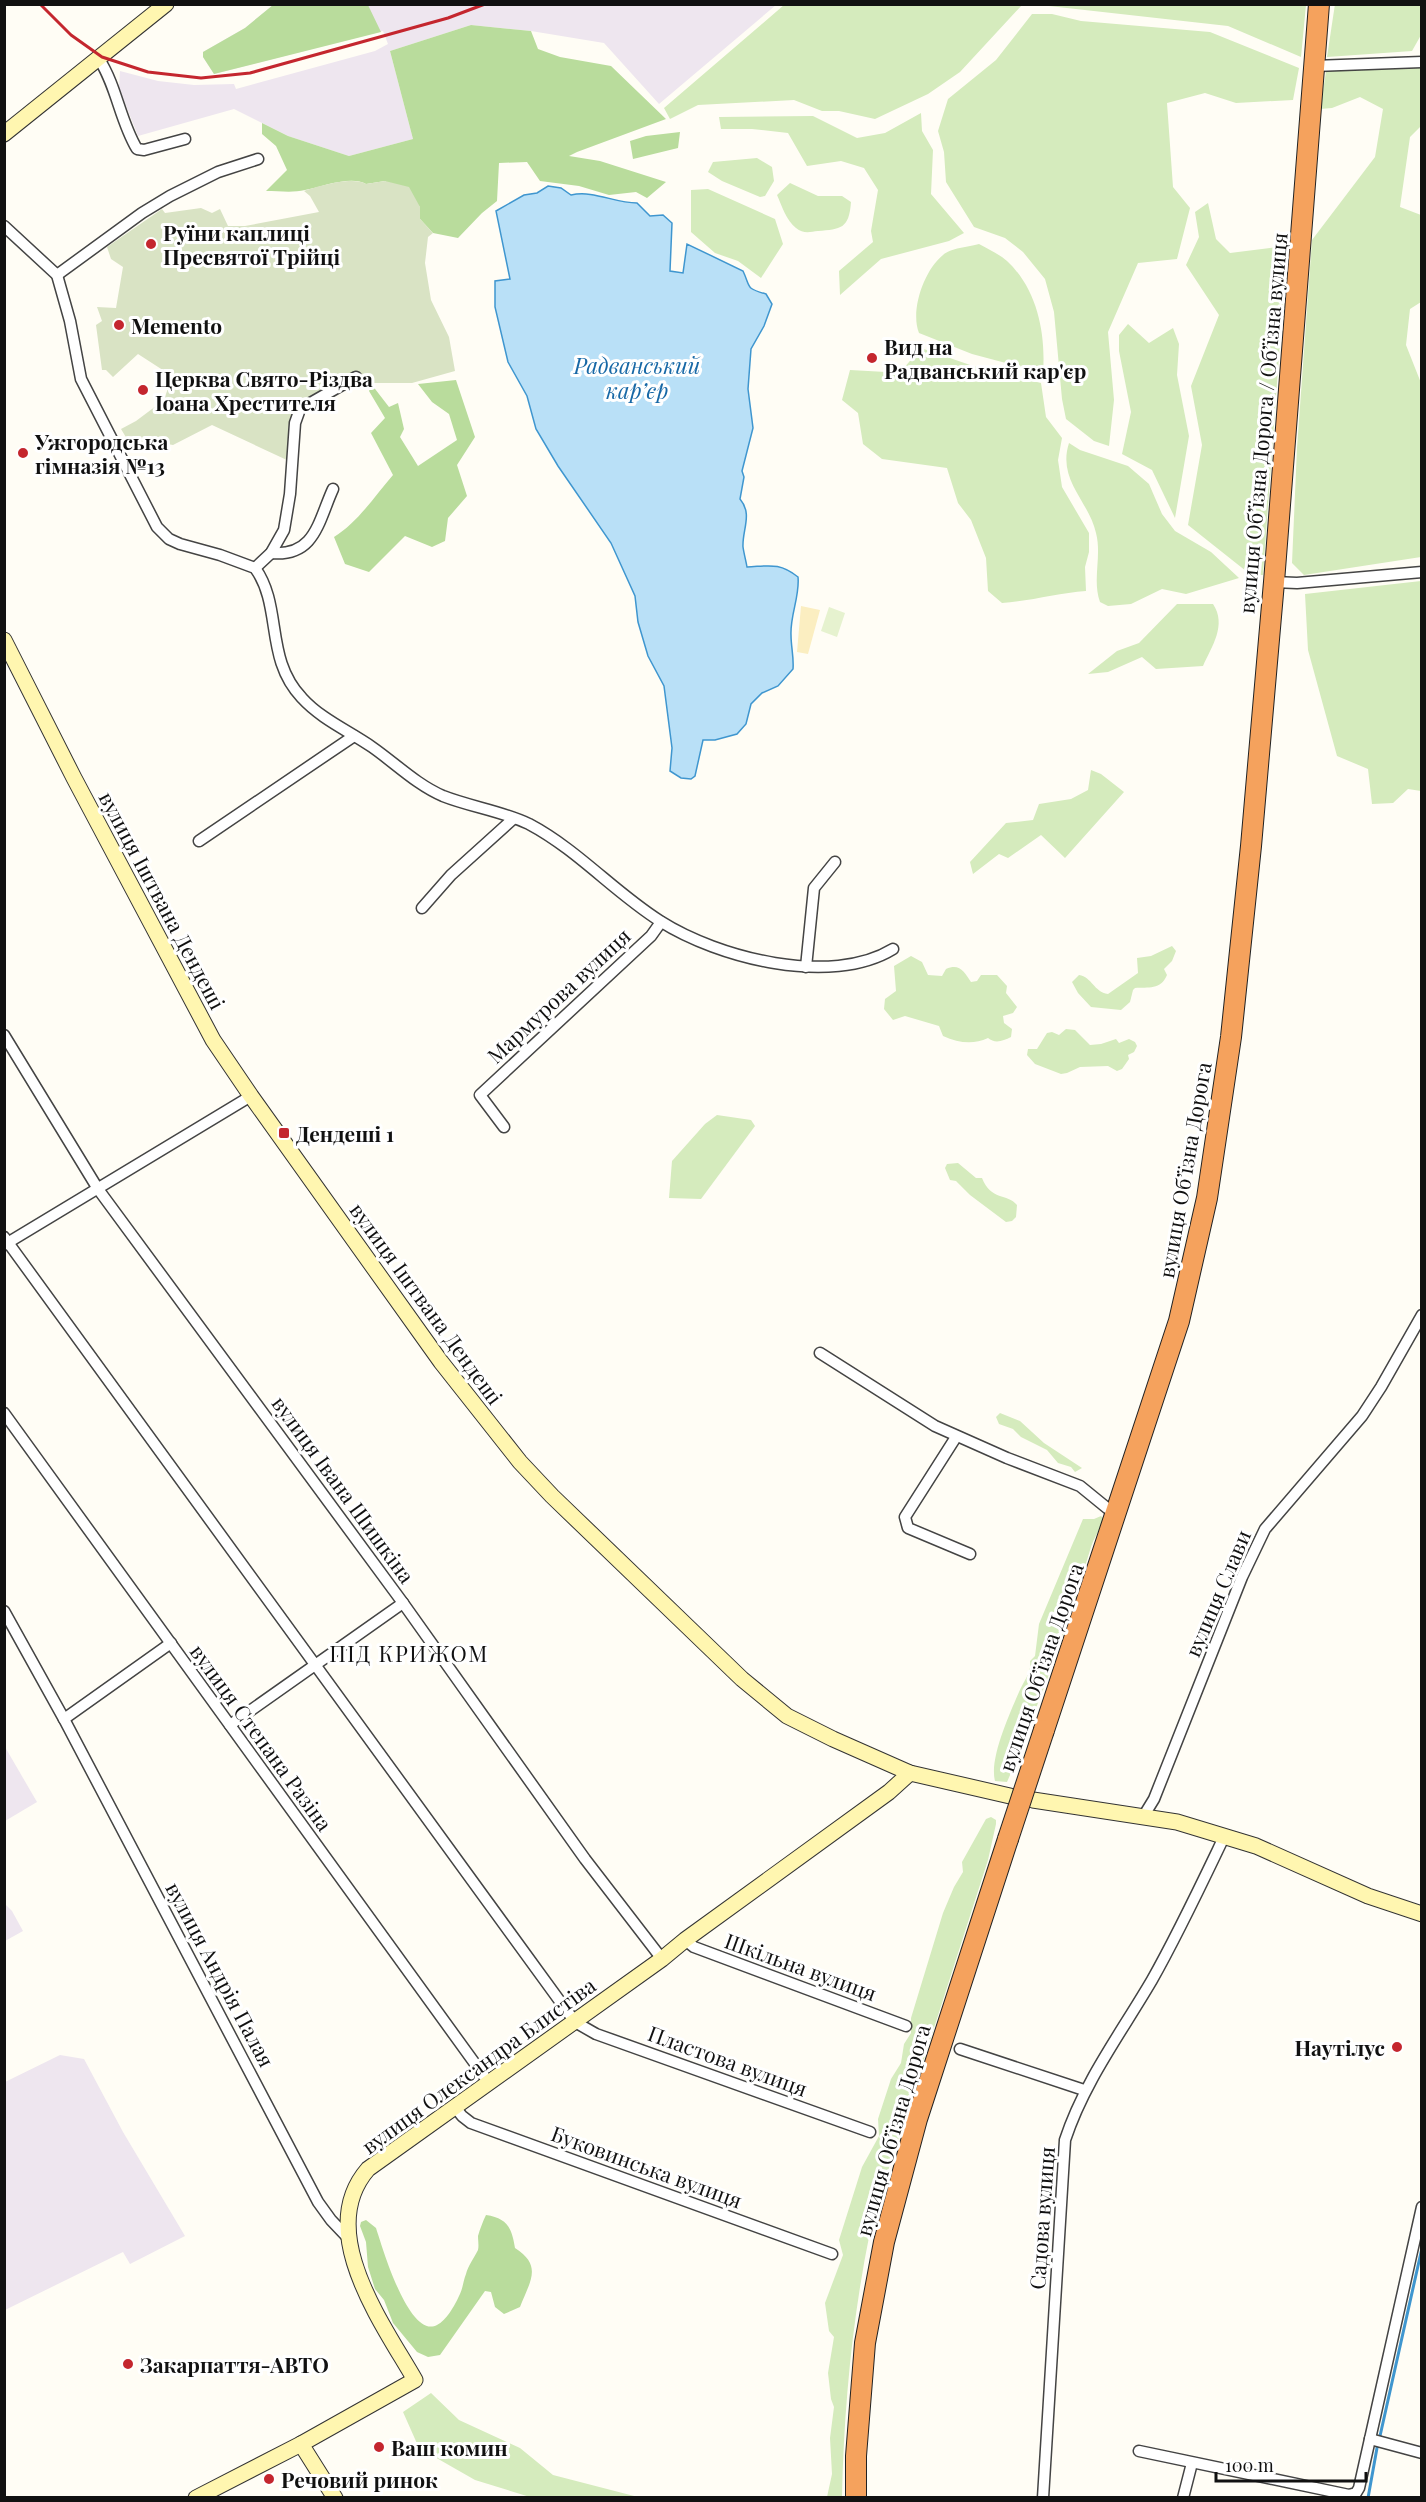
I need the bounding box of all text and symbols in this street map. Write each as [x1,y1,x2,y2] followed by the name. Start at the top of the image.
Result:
[163,218,341,270] place label: Руїни каплиці Пресвятої Трійці
[1231,231,1293,615] street label: вулиця Обʼїзна Дорога / Обʼїзна вулиця
[144,237,158,251] marker: Руїни каплиці Пресвятої Трійці
[131,311,222,339] place label: Memento
[112,318,126,332] marker: Memento
[884,332,1086,384] place label: Вид на Радванський кар'єр
[573,350,701,405] water label: Радванський карʼєр
[865,351,879,365] marker: Вид на Радванський кар'єр
[155,364,373,416] place label: Церква Свято-Різдва Іоана Хрестителя
[136,383,150,397] marker: Церква Свято-Різдва Іоана Хрестителя
[34,427,168,479] place label: Ужгородська гімназія №13
[16,446,30,460] marker: Ужгородська гімназія №13
[94,786,232,1014] street label: вулиця Іштвана Дендеші
[480,921,636,1069] street label: Мармурова вулиця
[1151,1059,1217,1280] street label: вулиця Обʼїзна Дорога
[296,1119,394,1147] place label: Дендеші 1
[277,1126,291,1140] marker: Дендеші 1
[344,1197,510,1409] street label: вулиця Іштвана Дендеші
[267,1390,422,1589] street label: вулиця Івана Шишкіна
[1178,1525,1256,1661] street label: вулиця Слави
[991,1558,1089,1775] street label: вулиця Обʼїзна Дорога
[185,1638,340,1836] street label: вулиця Степана Разіна
[329,1638,489,1668] district label: ПІД КРИЖОМ
[160,1877,282,2071] street label: вулиця Андрія Палая
[721,1926,881,2006] street label: Шкільна вулиця
[355,1970,601,2159] street label: вулиця Олександра Блистіва
[645,2018,811,2102] street label: Пластова вулиця
[848,2020,936,2239] street label: вулиця Обʼїзна Дорога
[1294,2033,1385,2061] place label: Наутілус
[1390,2040,1404,2054] marker: Наутілус
[548,2118,746,2214] street label: Буковинська вулиця
[1022,2146,1060,2290] street label: Садова вулиця
[140,2350,329,2378] place label: Закарпаття-АВТО
[121,2357,135,2371] marker: Закарпаття-АВТО
[391,2433,508,2461] place label: Ваш комин
[372,2440,386,2454] marker: Ваш комин
[1216,2445,1366,2483] scale bar
[1225,2453,1274,2477] text: 100 m
[281,2465,438,2493] place label: Речовий ринок
[262,2472,276,2486] marker: Речовий ринок

